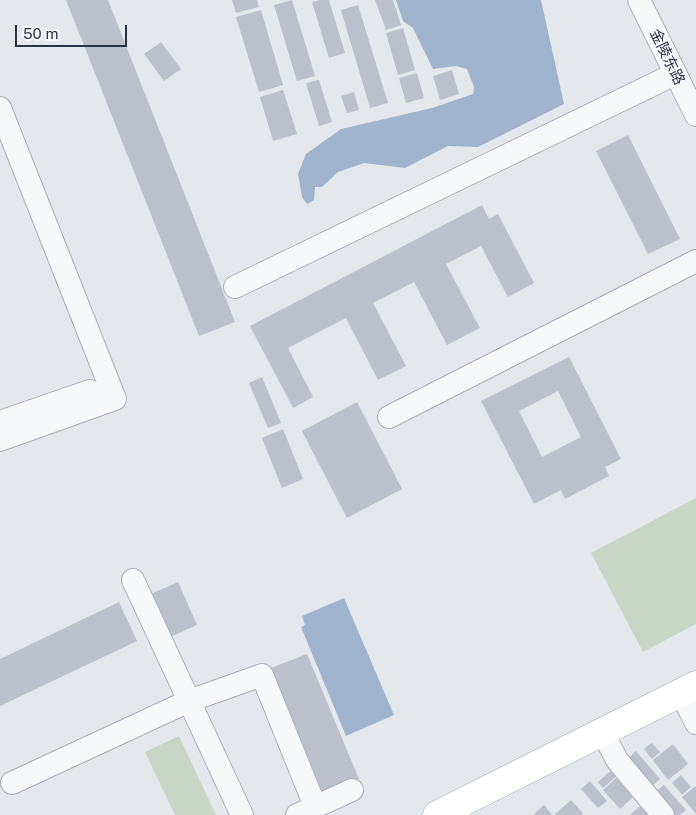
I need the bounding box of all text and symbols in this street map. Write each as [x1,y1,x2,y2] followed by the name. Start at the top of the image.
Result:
[18,15,130,47] scale bar
[23,25,58,42] text: 50 m
[646,26,688,88] street label: 金陵东路

